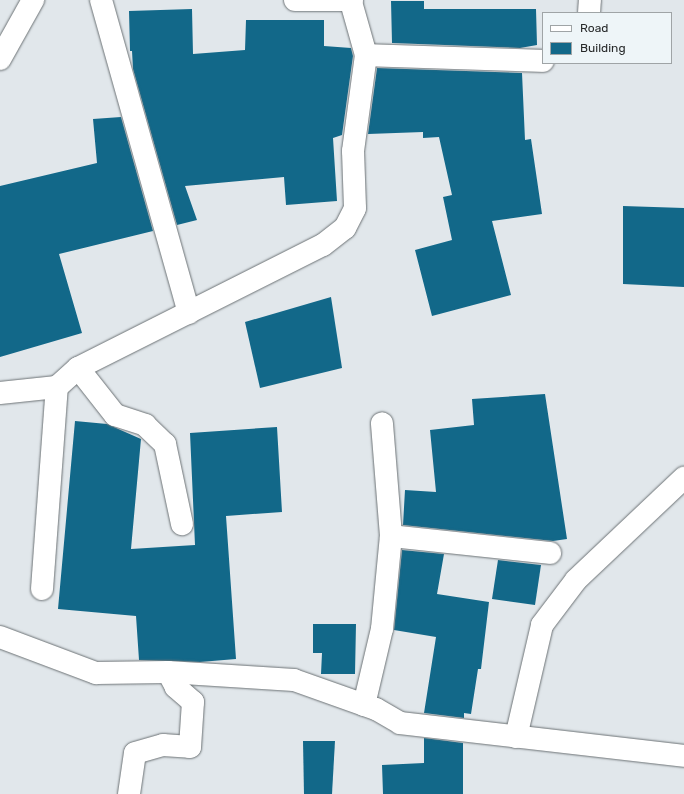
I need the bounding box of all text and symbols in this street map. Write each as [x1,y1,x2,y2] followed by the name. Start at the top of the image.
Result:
[542,12,672,64] legend
[580,21,608,35] text: Road
[580,41,626,55] text: Building

